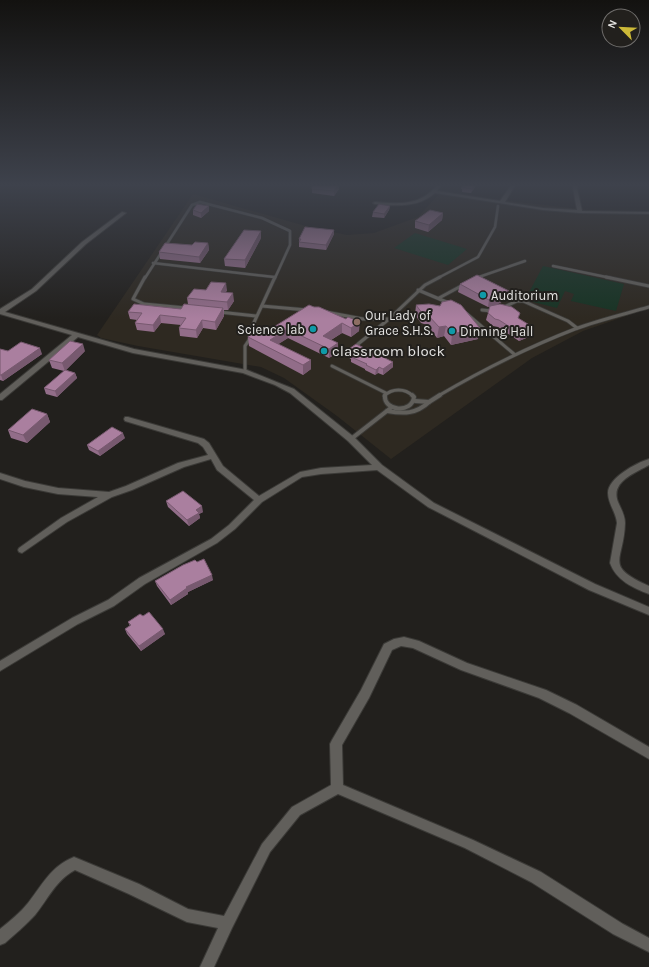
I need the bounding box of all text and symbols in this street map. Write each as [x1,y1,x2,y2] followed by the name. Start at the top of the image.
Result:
[601,8,641,48] north arrow
[605,18,620,30] text: N
[491,288,559,303] place label: Auditorium
[478,290,488,300] marker: Auditorium
[365,308,433,338] place label: Our Lady of Grace S.H.S.
[352,317,362,327] marker: Our Lady of Grace S.H.S.
[237,322,305,337] place label: Science lab
[308,324,318,334] marker: Science lab
[460,324,533,339] place label: Dinning Hall
[447,326,457,336] marker: Dinning Hall
[332,342,445,360] place label: classroom block
[319,346,329,356] marker: classroom block

